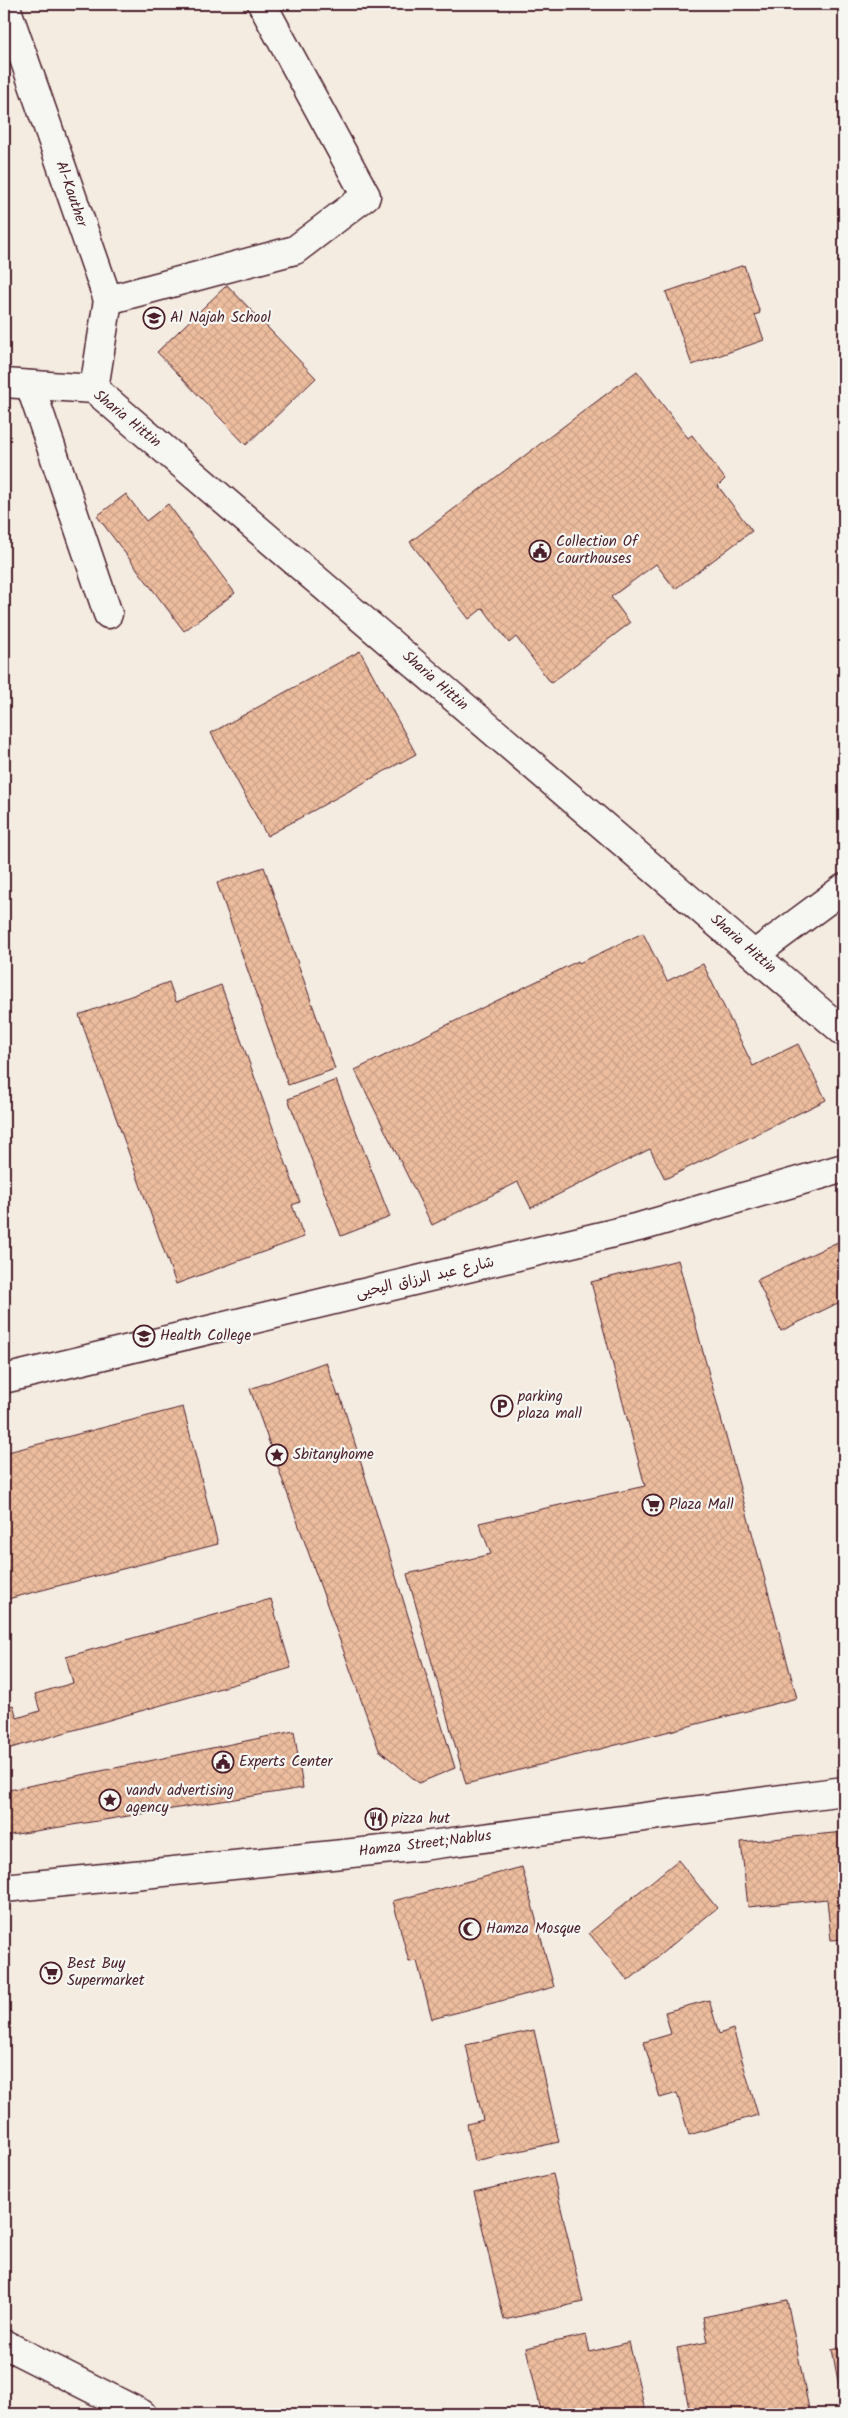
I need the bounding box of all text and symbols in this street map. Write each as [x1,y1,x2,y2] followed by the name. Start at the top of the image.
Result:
[49,158,94,231] street label: Al-Kauther
[142,306,166,330] school or university icon: Al Najah School
[170,306,271,330] place label: Al Najah School
[88,384,166,454] street label: Sharia Hittin
[556,530,639,571] place label: Collection Of Courthouses
[528,539,552,563] public building icon: Collection Of Courthouses
[396,645,474,717] street label: Sharia Hittin
[704,908,782,980] street label: Sharia Hittin
[353,1250,497,1306] street label: شارع عبد الرزاق اليحيى
[132,1324,156,1348] school or university icon: Health College
[160,1324,251,1348] place label: Health College
[517,1385,582,1426] place label: parking plaza mall
[490,1394,514,1418] parking icon: parking plaza mall
[265,1443,289,1467] place icon: Sbitanyhome
[293,1443,374,1467] place label: Sbitanyhome
[641,1493,665,1517] supermarket icon: Plaza Mall
[669,1493,734,1517] place label: Plaza Mall
[211,1750,235,1774] public building icon: Experts Center
[239,1750,334,1774] place label: Experts Center
[126,1779,234,1820] place label: vandv advertising agency
[98,1788,122,1812] place icon: vandv advertising agency
[364,1807,388,1831] restaurant icon: pizza hut
[391,1807,450,1831] place label: pizza hut
[357,1824,493,1864] street label: Hamza Street;Nablus
[458,1917,482,1941] mosque icon: Hamza Mosque
[486,1917,581,1941] place label: Hamza Mosque
[67,1952,145,1993] place label: Best Buy Supermarket
[39,1961,63,1985] supermarket icon: Best Buy Supermarket

